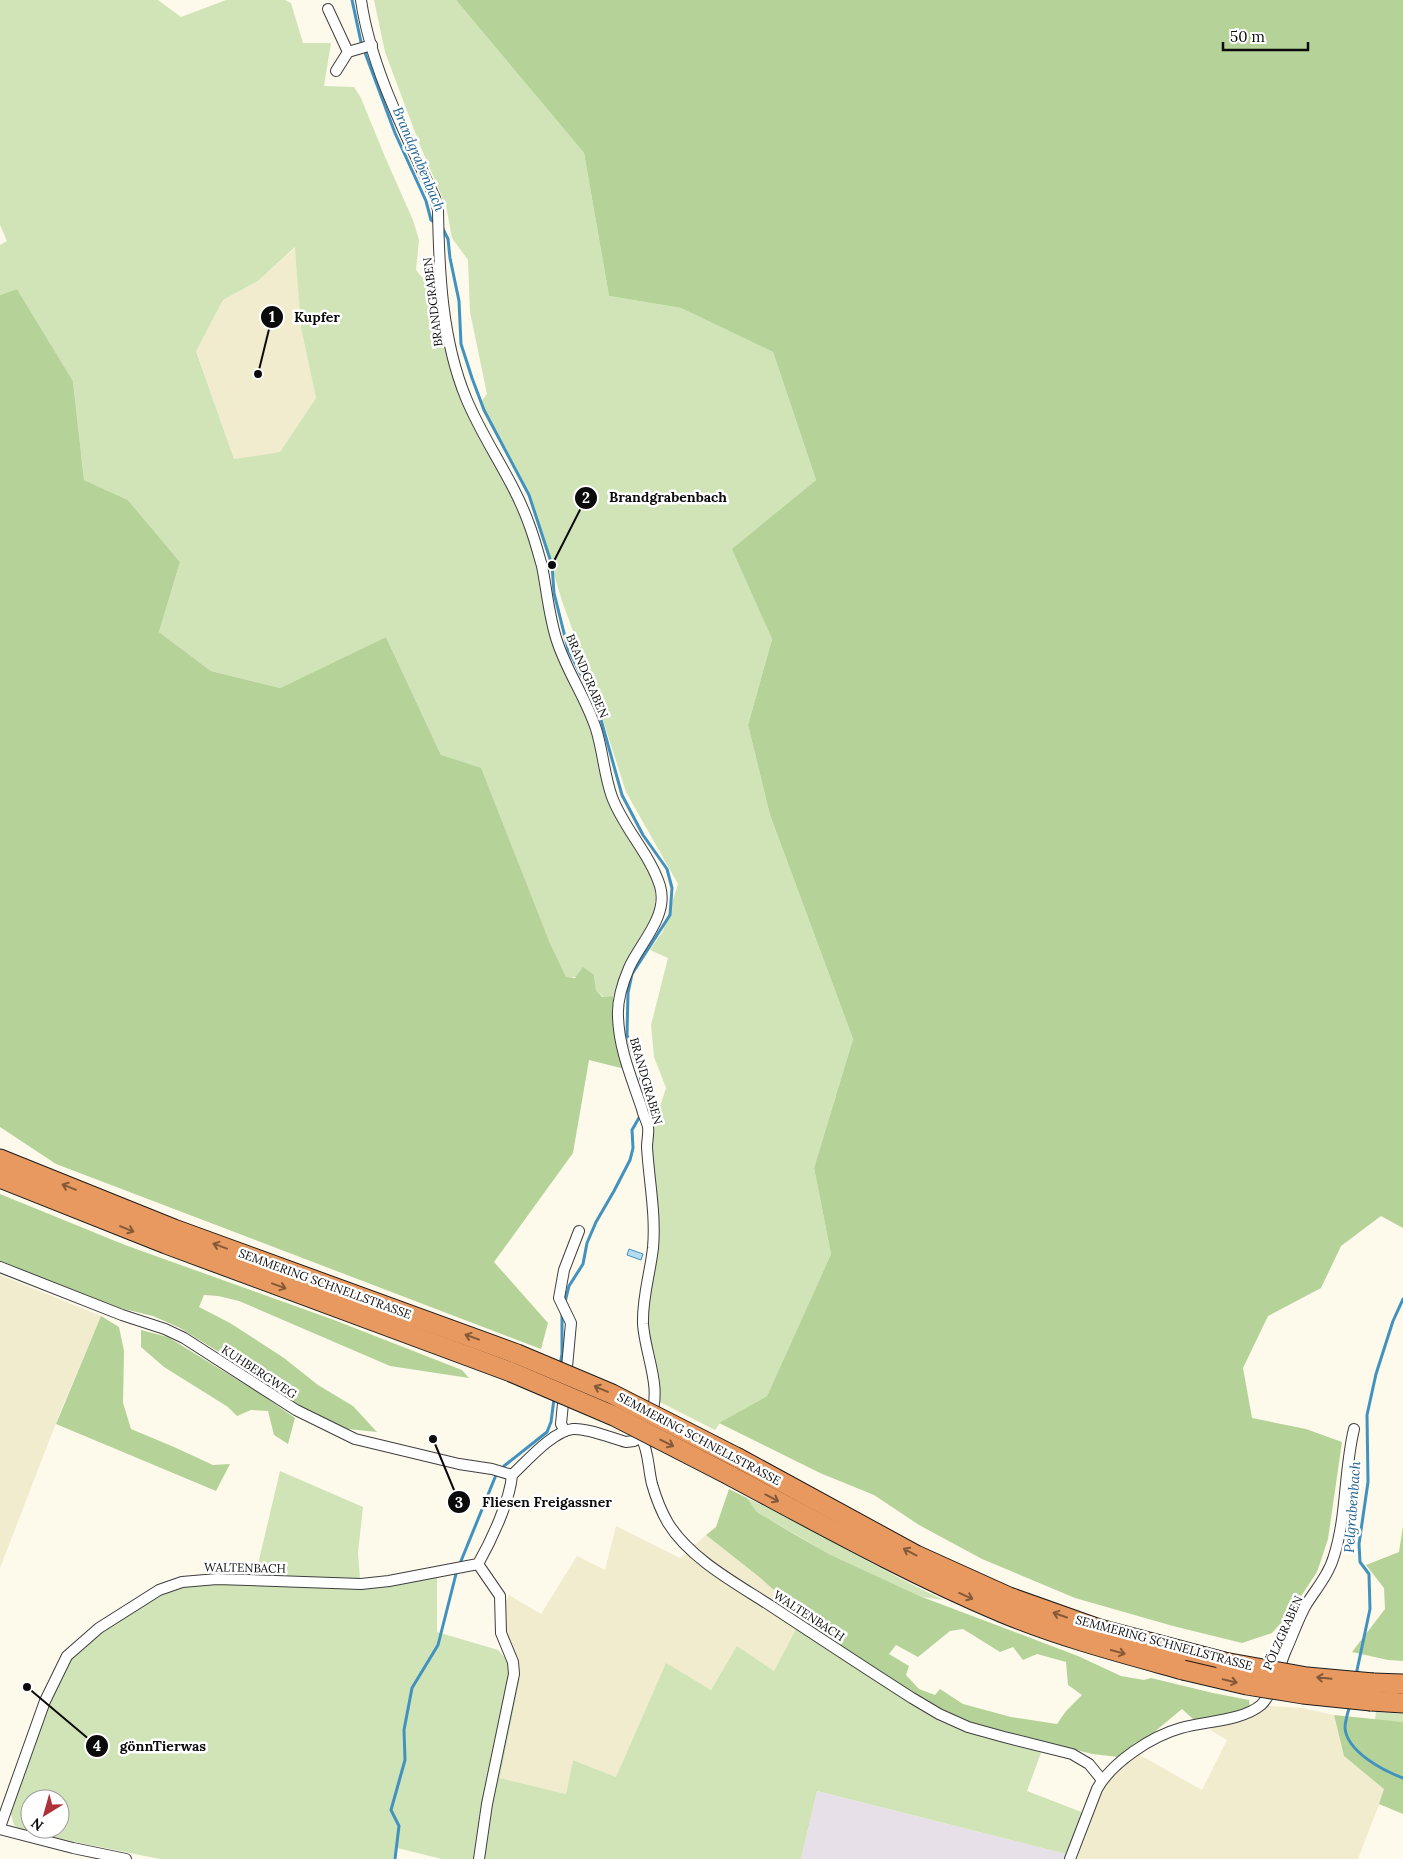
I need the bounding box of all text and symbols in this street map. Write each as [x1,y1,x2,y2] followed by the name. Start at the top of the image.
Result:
[1223,20,1308,52] scale bar
[1230,27,1265,46] text: 50 m
[389,104,449,214] water label: Brandgrabenbach
[420,257,445,348] street label: BRANDGRABEN
[259,303,350,332] callout: Kupfer
[269,307,275,326] text: 1
[294,308,340,326] text: Kupfer
[574,483,737,512] callout: Brandgrabenbach
[582,488,590,507] text: 2
[609,488,727,506] text: Brandgrabenbach
[563,632,612,720] street label: BRANDGRABEN
[627,1036,666,1126] street label: BRANDGRABEN
[62,1181,77,1191] one-way arrow
[119,1225,134,1234] one-way arrow
[213,1241,229,1250] one-way arrow
[237,1245,414,1322] street label: SEMMERING SCHNELLSTRASSE
[270,1282,286,1291] one-way arrow
[464,1332,480,1341] one-way arrow
[219,1342,300,1401] street label: KUHBERGWEG
[594,1384,609,1394] one-way arrow
[615,1389,784,1488] street label: SEMMERING SCHNELLSTRASSE
[659,1438,674,1448] one-way arrow
[1340,1461,1364,1553] water label: Pelgrabenbach
[447,1488,622,1517] callout: Fliesen Freigassner
[455,1493,463,1512] text: 3
[482,1493,612,1511] text: Fliesen Freigassner
[765,1493,780,1503] one-way arrow
[903,1547,918,1556] one-way arrow
[204,1559,286,1576] street label: WALTENBACH
[771,1587,848,1644] street label: WALTENBACH
[958,1592,973,1602] one-way arrow
[1259,1593,1306,1672] street label: PÖLZGRABEN
[1053,1610,1068,1619] one-way arrow
[1074,1612,1254,1673] street label: SEMMERING SCHNELLSTRASSE
[1110,1648,1126,1658] one-way arrow
[1317,1673,1333,1683] one-way arrow
[1222,1677,1238,1686] one-way arrow
[85,1732,216,1761] callout: gönnTierwas
[93,1736,101,1755] text: 4
[120,1737,206,1755] text: gönnTierwas
[20,1789,70,1839] north arrow
[27,1814,47,1835] text: N

